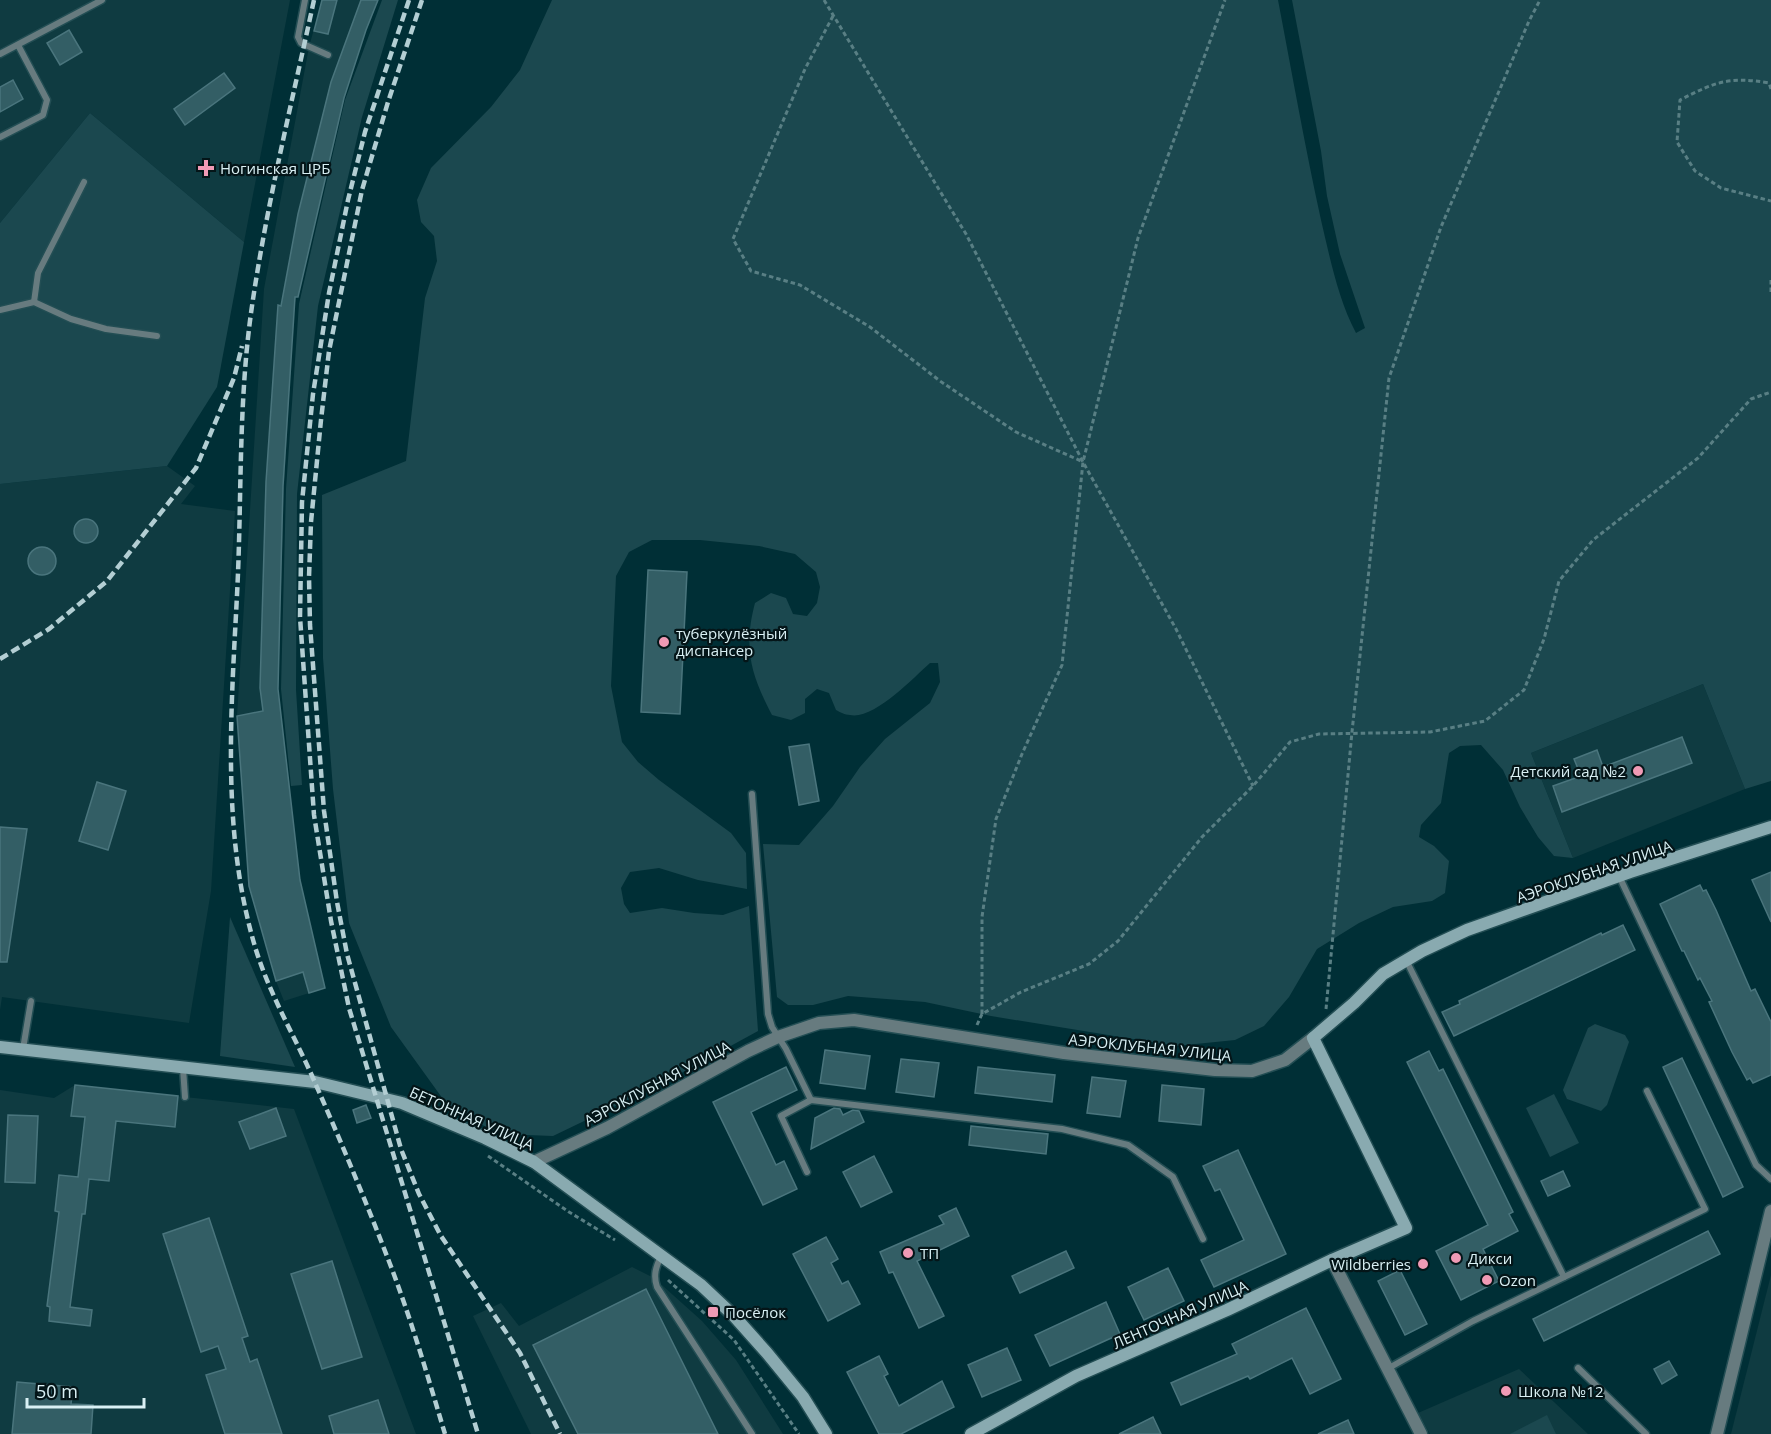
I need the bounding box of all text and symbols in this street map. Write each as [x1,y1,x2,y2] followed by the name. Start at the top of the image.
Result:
[220,158,330,178] place label: Ногинская ЦРБ
[197,159,215,177] marker: Ногинская ЦРБ
[676,623,787,660] place label: туберкулёзный диспансер
[657,635,671,649] marker: туберкулёзный диспансер
[1510,761,1626,781] place label: Детский сад №2
[1631,764,1645,778] marker: Детский сад №2
[1513,835,1675,907] street label: АЭРОКЛУБНАЯ УЛИЦА
[1068,1029,1233,1066] street label: АЭРОКЛУБНАЯ УЛИЦА
[580,1036,734,1130] street label: АЭРОКЛУБНАЯ УЛИЦА
[407,1082,538,1155] street label: БЕТОННАЯ УЛИЦА
[920,1243,939,1263] place label: ТП
[901,1246,915,1260] marker: ТП
[1468,1248,1512,1268] place label: Дикси
[1449,1251,1463,1265] marker: Дикси
[1331,1254,1411,1274] place label: Wildberries
[1416,1257,1430,1271] marker: Wildberries
[1499,1270,1536,1290] place label: Ozon
[1480,1273,1494,1287] marker: Ozon
[1109,1275,1251,1353] street label: ЛЕНТОЧНАЯ УЛИЦА
[725,1302,786,1322] place label: Посёлок
[706,1305,720,1319] marker: Посёлок
[27,1371,144,1409] scale bar
[36,1379,78,1403] text: 50 m
[1518,1381,1604,1401] place label: Школа №12
[1499,1384,1513,1398] marker: Школа №12

